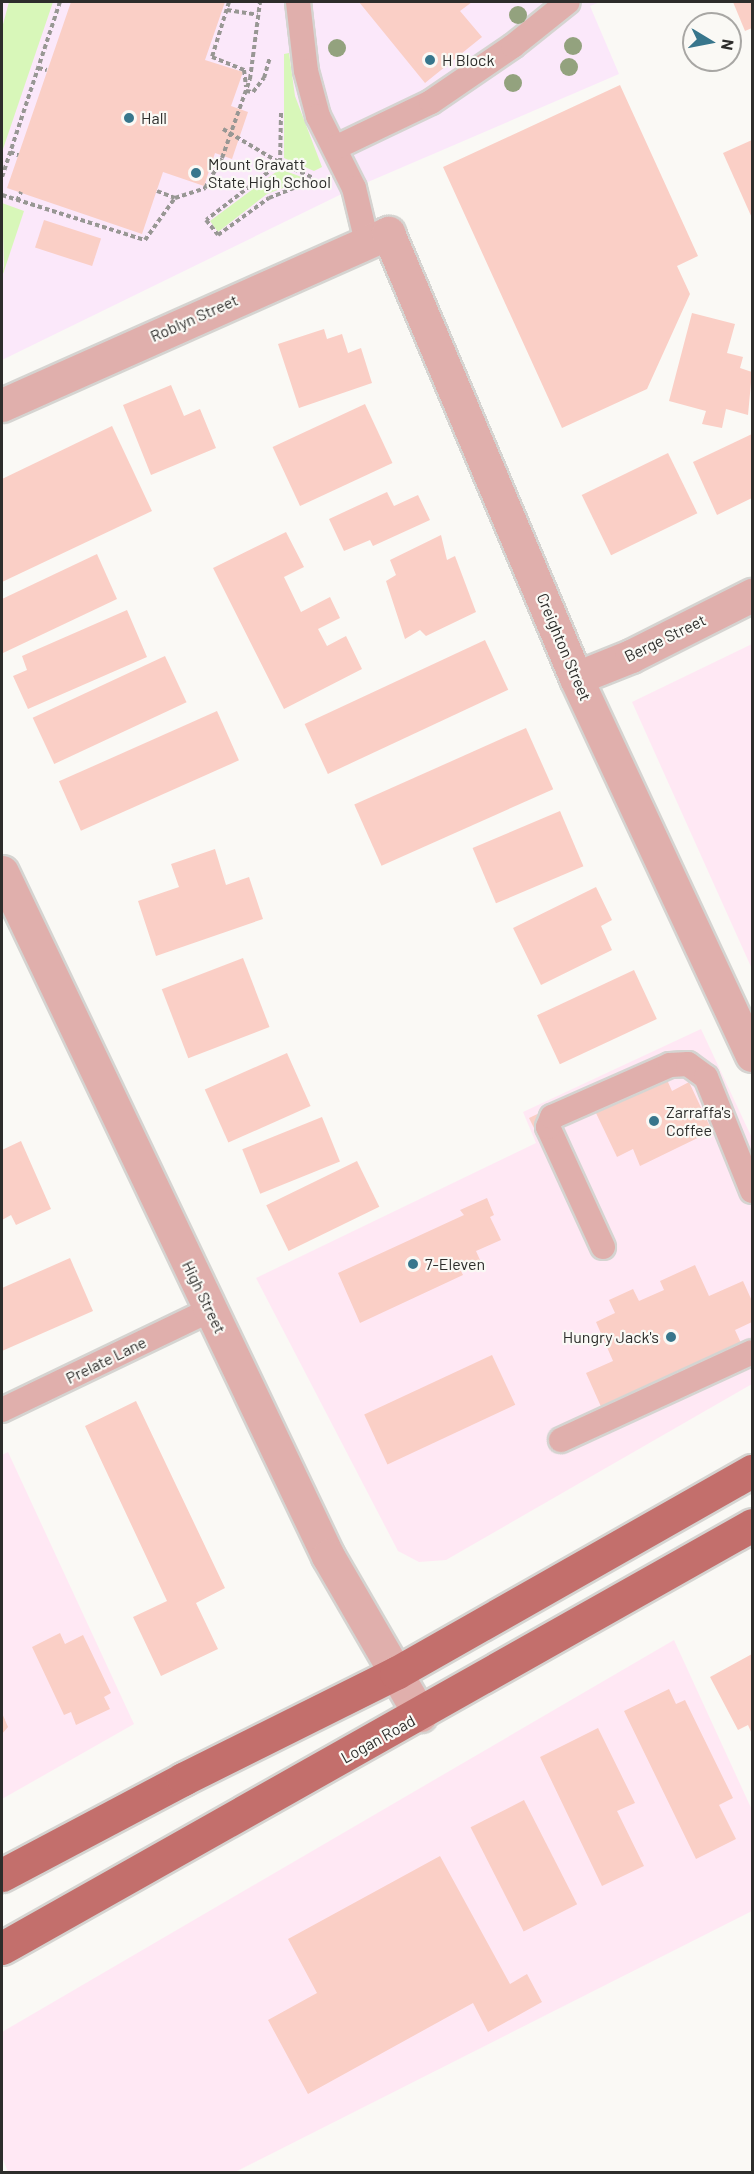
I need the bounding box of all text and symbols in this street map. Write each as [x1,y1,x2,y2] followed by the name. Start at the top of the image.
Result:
[682,12,742,72] north arrow
[718,38,739,52] text: N
[442,50,494,70] place label: H Block
[423,53,437,67] marker: H Block
[141,108,167,128] place label: Hall
[122,111,136,125] marker: Hall
[208,154,331,192] place label: Mount Gravatt State High School
[189,166,203,180] marker: Mount Gravatt State High School
[147,290,241,346] street label: Roblyn Street
[533,590,595,704] street label: Creighton Street
[621,610,709,666] street label: Berge Street
[666,1102,731,1140] place label: Zarraffa's Coffee
[647,1114,661,1128] marker: Zarraffa's Coffee
[425,1254,485,1274] place label: 7-Eleven
[178,1257,230,1337] street label: High Street
[406,1257,420,1271] marker: 7-Eleven
[563,1327,659,1347] place label: Hungry Jack's
[664,1330,678,1344] marker: Hungry Jack's
[63,1332,149,1388] street label: Prelate Lane
[338,1711,418,1767] street label: Logan Road

